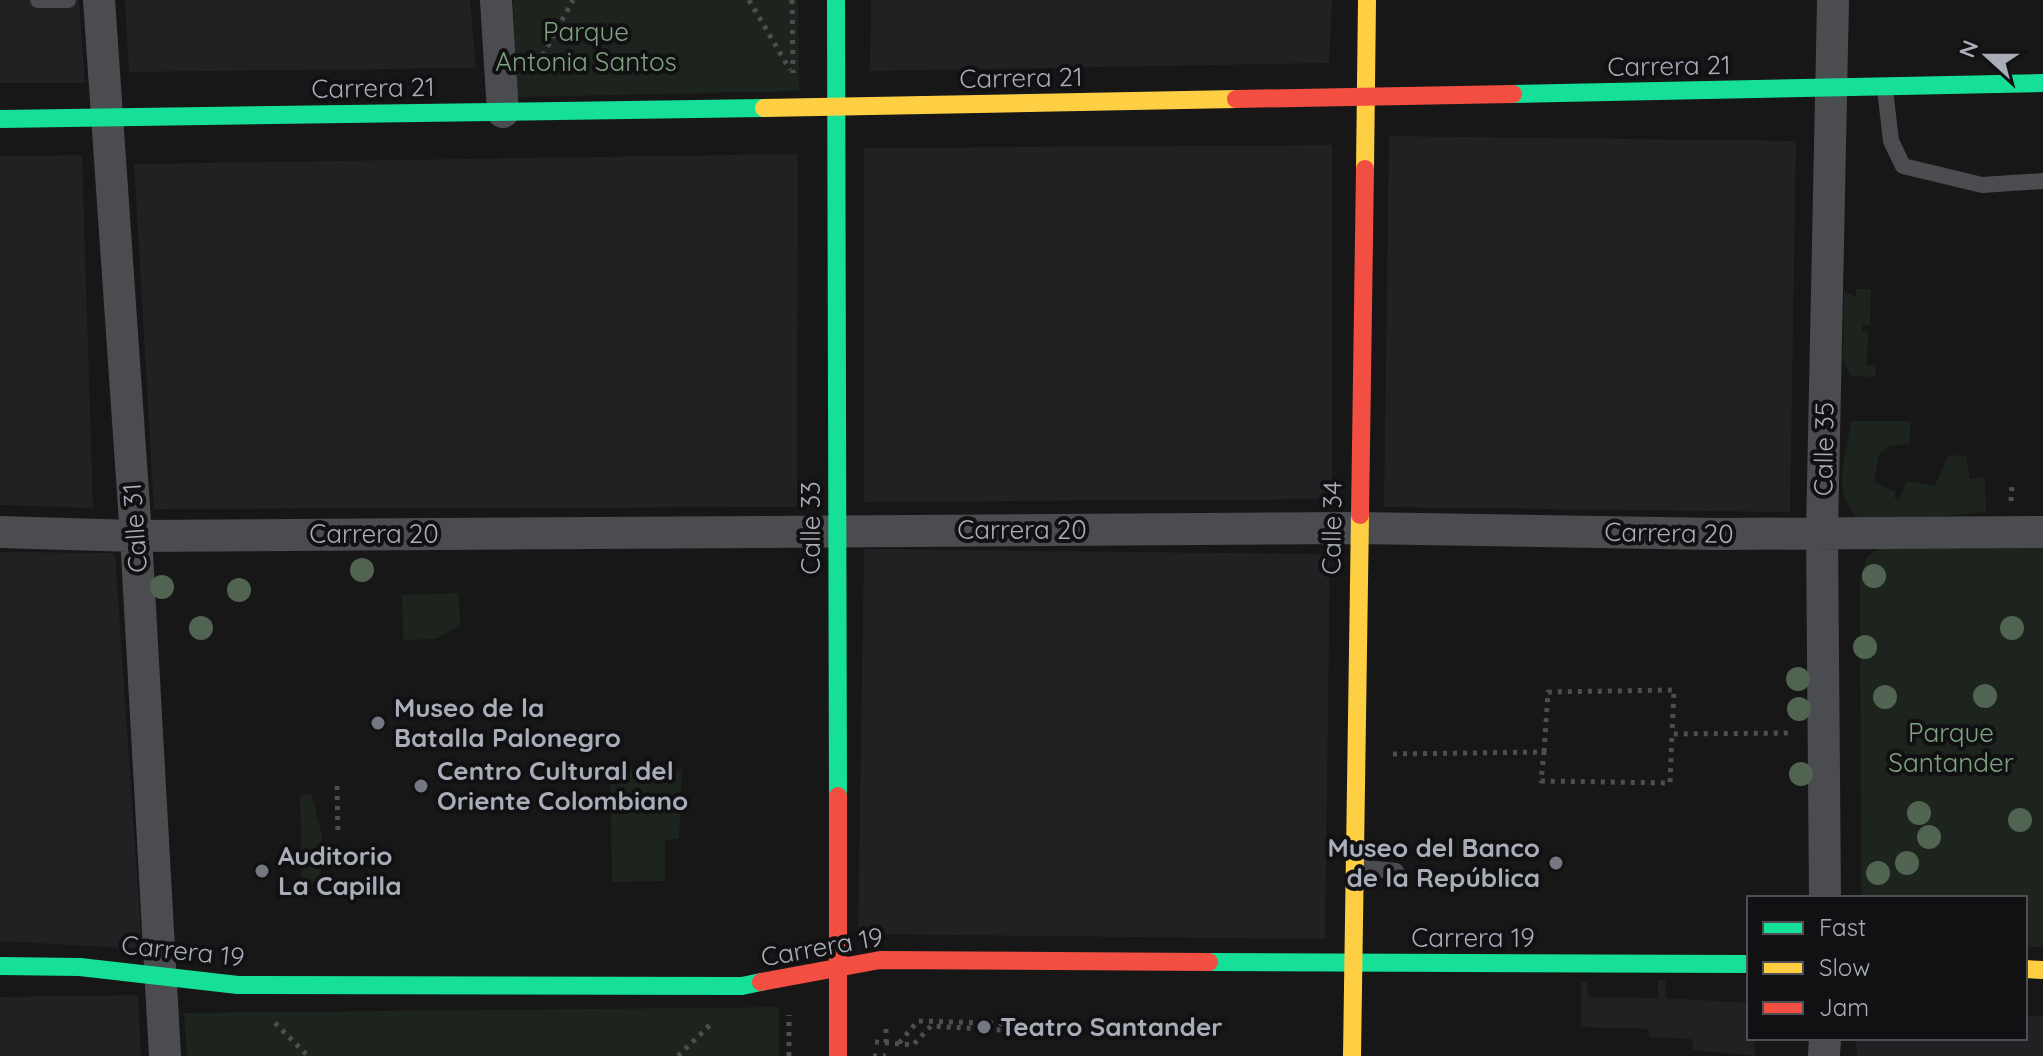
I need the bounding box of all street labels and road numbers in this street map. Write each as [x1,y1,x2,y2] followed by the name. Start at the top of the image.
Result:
[1607,48,1731,83] street label: Carrera 21
[959,60,1083,95] street label: Carrera 21
[311,70,435,105] street label: Carrera 21
[1806,402,1841,496] street label: Calle 35
[794,481,827,575] street label: Calle 33
[1314,481,1349,575] street label: Calle 34
[115,482,154,574] street label: Calle 31
[957,513,1087,546] street label: Carrera 20
[1604,515,1734,550] street label: Carrera 20
[309,517,439,550] street label: Carrera 20
[758,920,886,973] street label: Carrera 19
[1411,921,1535,954] street label: Carrera 19
[120,928,246,973] street label: Carrera 19

